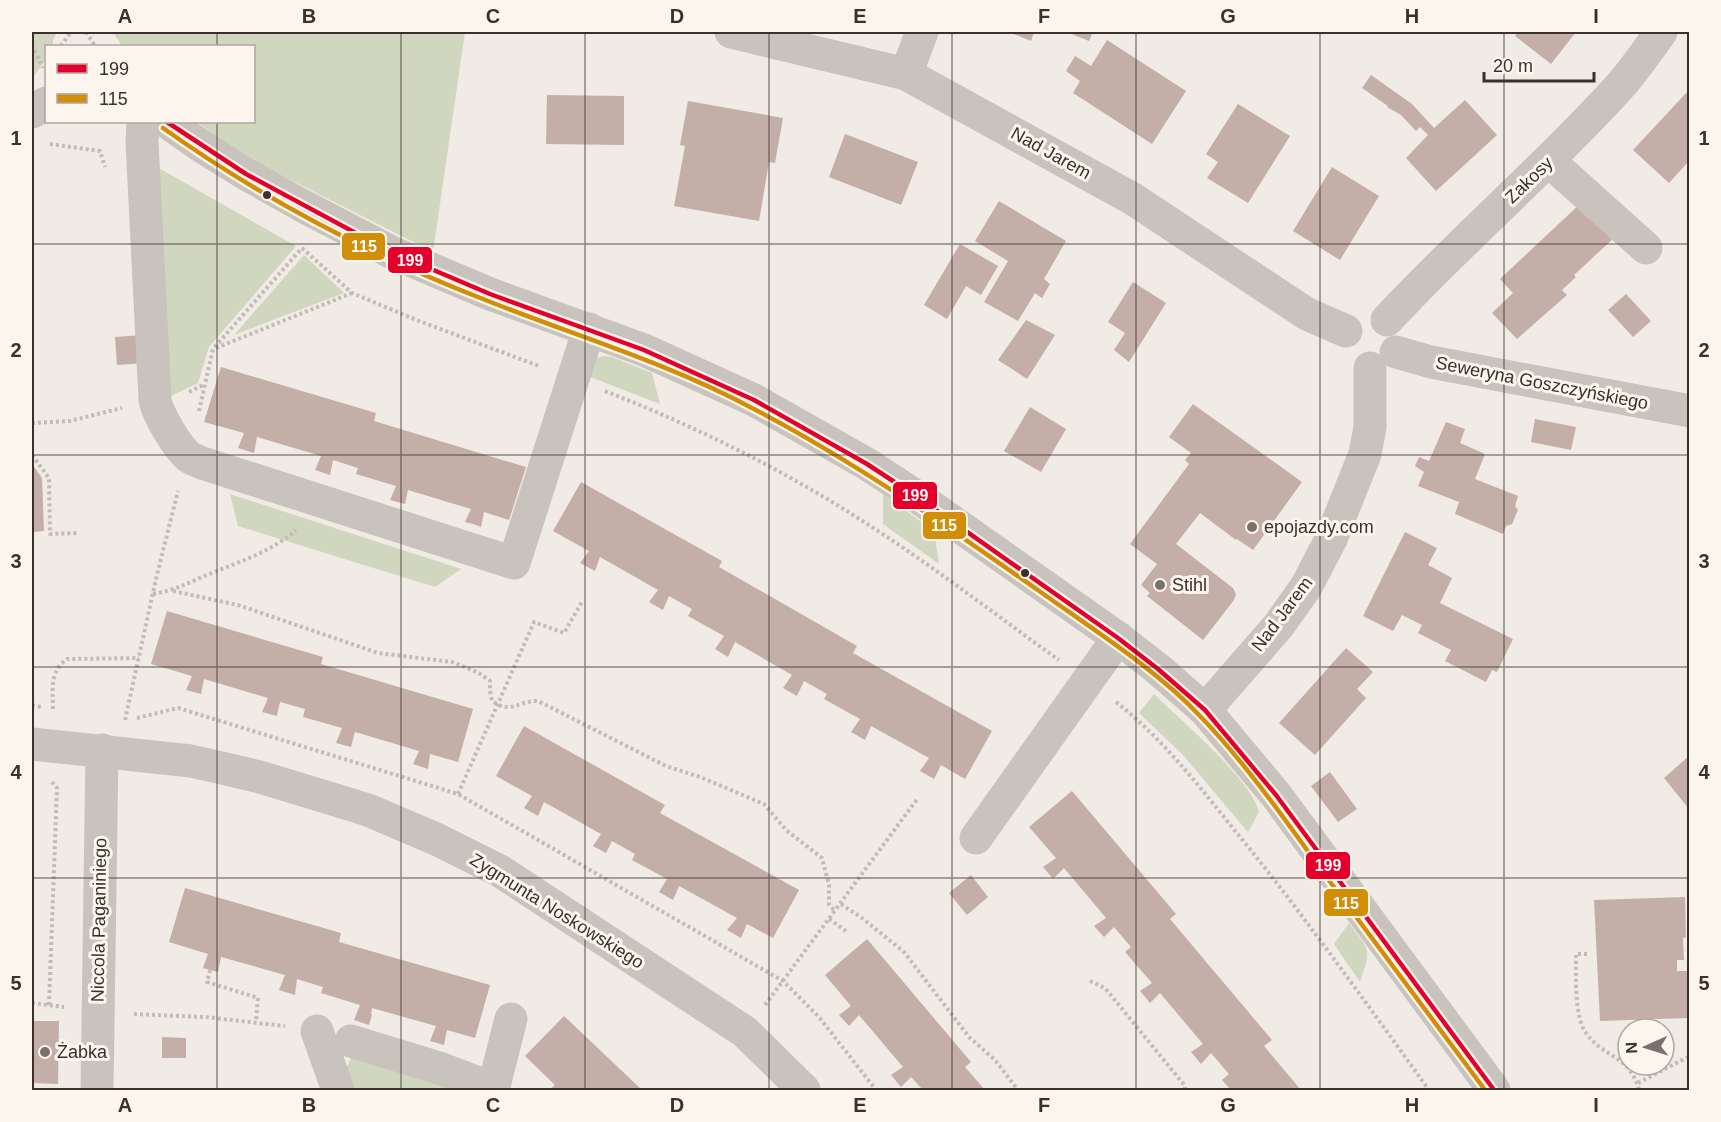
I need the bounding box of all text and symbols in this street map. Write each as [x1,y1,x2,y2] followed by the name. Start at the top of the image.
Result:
[118,5,132,27] text: A
[302,5,316,27] text: B
[486,5,500,27] text: C
[670,5,684,27] text: D
[853,5,867,27] text: E
[1038,5,1050,27] text: F
[1220,5,1236,27] text: G
[1405,5,1419,27] text: H
[1593,5,1599,27] text: I
[45,45,255,123] legend
[1484,45,1594,83] scale bar
[1493,56,1533,76] text: 20 m
[99,59,129,79] text: 199
[99,89,128,109] text: 115
[1008,123,1094,183] street label: Nad Jarem
[10,127,22,149] text: 1
[1698,127,1710,149] text: 1
[1501,153,1557,207] street label: Zakosy
[261,189,273,201] unlabelled marker
[341,232,386,261] line badge: 115
[351,238,377,255] text: 115
[387,246,433,274] line badge: 199
[397,252,423,269] text: 199
[10,339,22,361] text: 2
[1698,339,1710,361] text: 2
[1434,353,1650,413] street label: Seweryna Goszczyńskiego
[892,481,938,510] line badge: 199
[902,487,928,504] text: 199
[922,511,967,540] line badge: 115
[931,517,957,534] text: 115
[1264,517,1374,537] place label: epojazdy.com
[1245,520,1259,534] marker: epojazdy.com
[10,550,22,572] text: 3
[1698,550,1710,572] text: 3
[1019,567,1031,579] unlabelled marker
[1248,573,1316,655] street label: Nad Jarem
[1172,575,1207,595] place label: Stihl
[1153,578,1167,592] marker: Stihl
[10,761,22,783] text: 4
[1698,761,1710,783] text: 4
[88,838,110,1002] street label: Niccola Paganiniego
[466,849,648,973] street label: Zygmunta Noskowskiego
[1305,851,1351,880] line badge: 199
[1315,857,1341,874] text: 199
[1323,888,1369,917] line badge: 115
[1333,895,1359,912] text: 115
[10,972,22,994] text: 5
[1698,972,1710,994] text: 5
[1616,1017,1676,1077] north arrow
[57,1042,108,1062] place label: Żabka
[1623,1042,1640,1054] text: N
[38,1045,52,1059] marker: Żabka
[118,1094,132,1116] text: A
[302,1094,316,1116] text: B
[486,1094,500,1116] text: C
[670,1094,684,1116] text: D
[853,1094,867,1116] text: E
[1038,1094,1050,1116] text: F
[1220,1094,1236,1116] text: G
[1405,1094,1419,1116] text: H
[1593,1094,1599,1116] text: I

